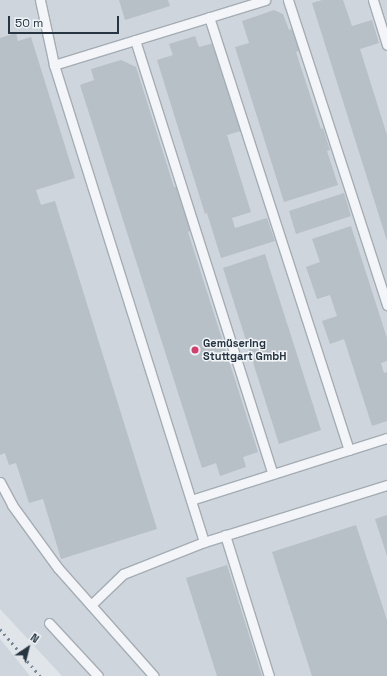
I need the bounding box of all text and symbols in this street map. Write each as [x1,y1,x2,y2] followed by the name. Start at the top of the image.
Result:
[10,8,121,34] scale bar
[15,15,43,31] text: 50 m
[203,337,287,363] place label: Gemüsering Stuttgart GmbH
[190,345,200,355] marker: Gemüsering Stuttgart GmbH
[8,628,48,668] north arrow
[28,630,42,646] text: N

